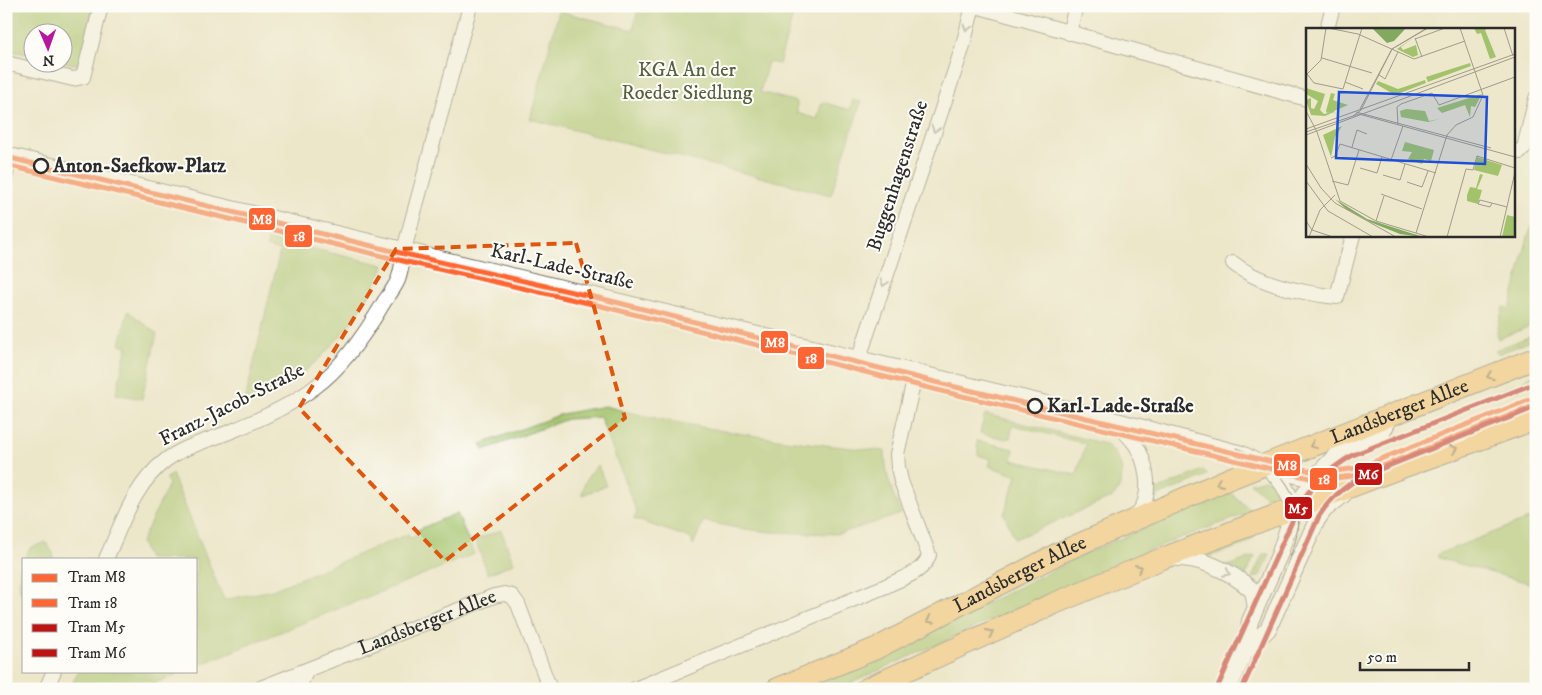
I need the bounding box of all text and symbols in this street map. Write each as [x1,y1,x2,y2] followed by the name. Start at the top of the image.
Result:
[22,22,72,72] north arrow
[962,23,973,32] one-way arrow
[1306,28,1514,236] inset map
[42,51,54,69] text: N
[622,58,753,106] park label: KGA An der Roeder Siedlung
[862,97,934,255] street label: Buggenhagenstraße
[931,124,941,133] one-way arrow
[52,154,226,179] place label: Anton-Saefkow-Platz
[33,158,49,174] marker: Anton-Saefkow-Platz
[248,207,276,231] line badge: M8
[252,211,272,229] text: M8
[284,224,313,248] line badge: 18
[293,228,305,246] text: 18
[488,238,636,296] street label: Karl-Lade-Straße
[880,279,890,287] one-way arrow
[760,330,789,354] line badge: M8
[765,334,785,352] text: M8
[797,346,825,370] line badge: 18
[805,350,817,368] text: 18
[155,358,309,452] street label: Franz-Jacob-Straße
[1487,370,1495,380] one-way arrow
[1327,373,1472,450] street label: Landsberger Allee
[1047,394,1194,419] place label: Karl-Lade-Straße
[1027,398,1043,414] marker: Karl-Lade-Straße
[1309,439,1318,449] one-way arrow
[1449,445,1457,455] one-way arrow
[1273,453,1301,477] line badge: M8
[1277,457,1297,475] text: M8
[1354,462,1383,486] line badge: M6
[1358,466,1379,484] text: M6
[1309,467,1338,491] line badge: 18
[1318,471,1330,489] text: 18
[1215,477,1224,488] one-way arrow
[1284,496,1313,520] line badge: M5
[1288,500,1308,518] text: M5
[949,530,1090,618] street label: Landsberger Allee
[22,558,198,672] legend
[1134,563,1143,574] one-way arrow
[1222,567,1231,577] one-way arrow
[68,568,125,587] text: Tram M8
[355,584,500,661] street label: Landsberger Allee
[68,594,117,613] text: Tram 18
[926,614,935,624] one-way arrow
[68,618,126,637] text: Tram M5
[985,628,994,639] one-way arrow
[1360,640,1468,672] scale bar
[68,644,127,663] text: Tram M6
[1367,648,1397,667] text: 50 m

